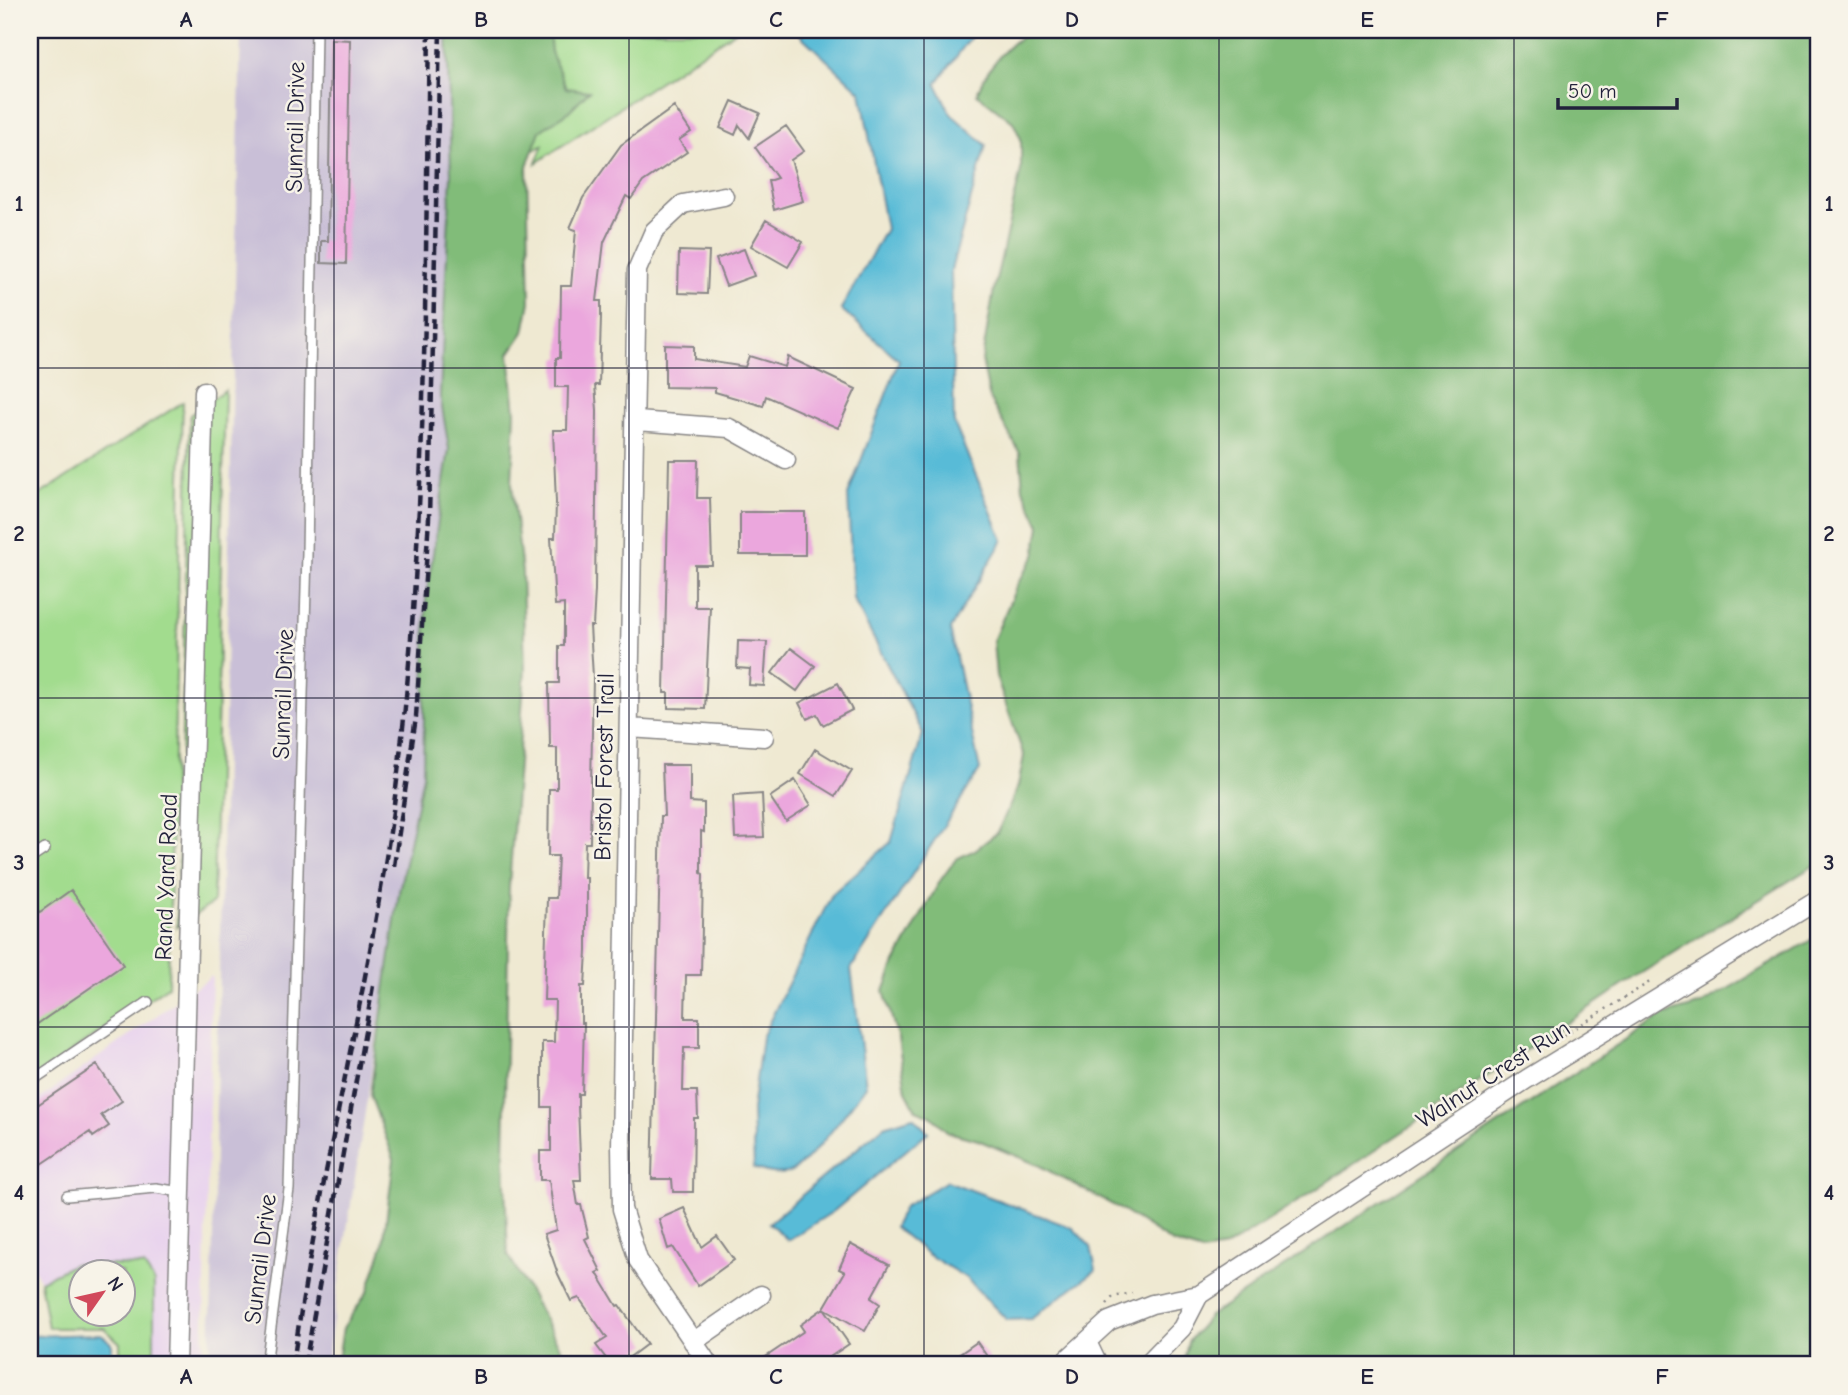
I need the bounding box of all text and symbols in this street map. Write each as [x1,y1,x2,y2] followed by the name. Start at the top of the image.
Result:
[180,6,193,33] text: A
[474,6,488,33] text: B
[769,6,783,33] text: C
[1065,6,1079,33] text: D
[1360,6,1374,33] text: E
[1655,6,1669,33] text: F
[280,61,310,193] street label: Sunrail Drive
[1558,66,1676,110] scale bar
[1568,79,1617,103] text: 50 m
[14,190,24,217] text: 1
[1824,190,1834,217] text: 1
[13,520,25,547] text: 2
[1823,520,1835,547] text: 2
[267,628,299,760] street label: Sunrail Drive
[588,673,620,861] street label: Bristol Forest Trail
[149,793,183,961] street label: Rand Yard Road
[13,849,25,876] text: 3
[1823,849,1835,876] text: 3
[1411,1014,1575,1134] street label: Walnut Crest Run
[14,1179,25,1206] text: 4
[1824,1179,1835,1206] text: 4
[238,1192,282,1326] street label: Sunrail Drive
[66,1258,136,1328] north arrow
[103,1273,128,1295] text: N
[180,1363,193,1390] text: A
[474,1363,488,1390] text: B
[769,1363,783,1390] text: C
[1065,1363,1079,1390] text: D
[1360,1363,1374,1390] text: E
[1655,1363,1669,1390] text: F

